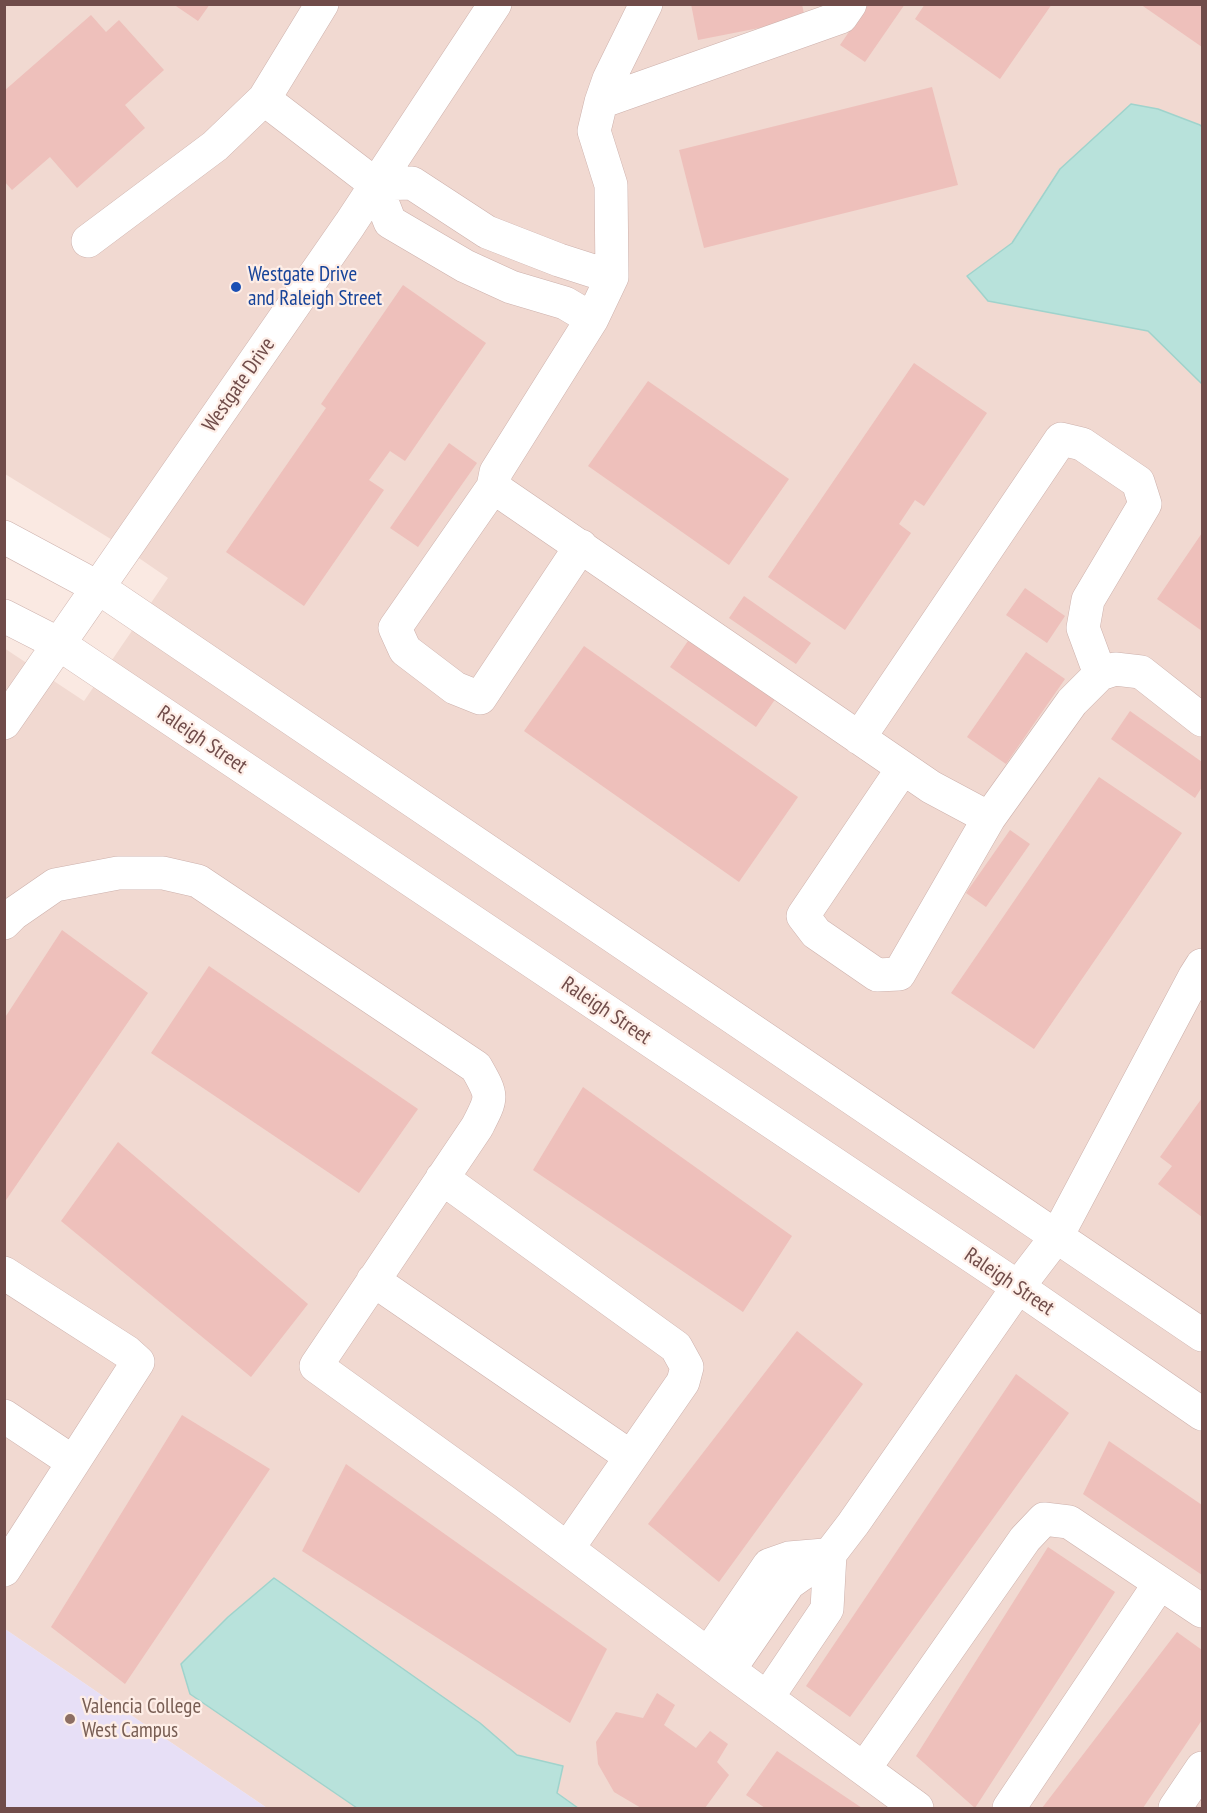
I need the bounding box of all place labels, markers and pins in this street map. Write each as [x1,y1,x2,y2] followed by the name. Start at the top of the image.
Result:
[248,262,382,312] place label: Westgate Drive and Raleigh Street
[229,280,243,294] marker: Westgate Drive and Raleigh Street
[82,1694,201,1744] place label: Valencia College West Campus
[63,1712,77,1726] marker: Valencia College West Campus

